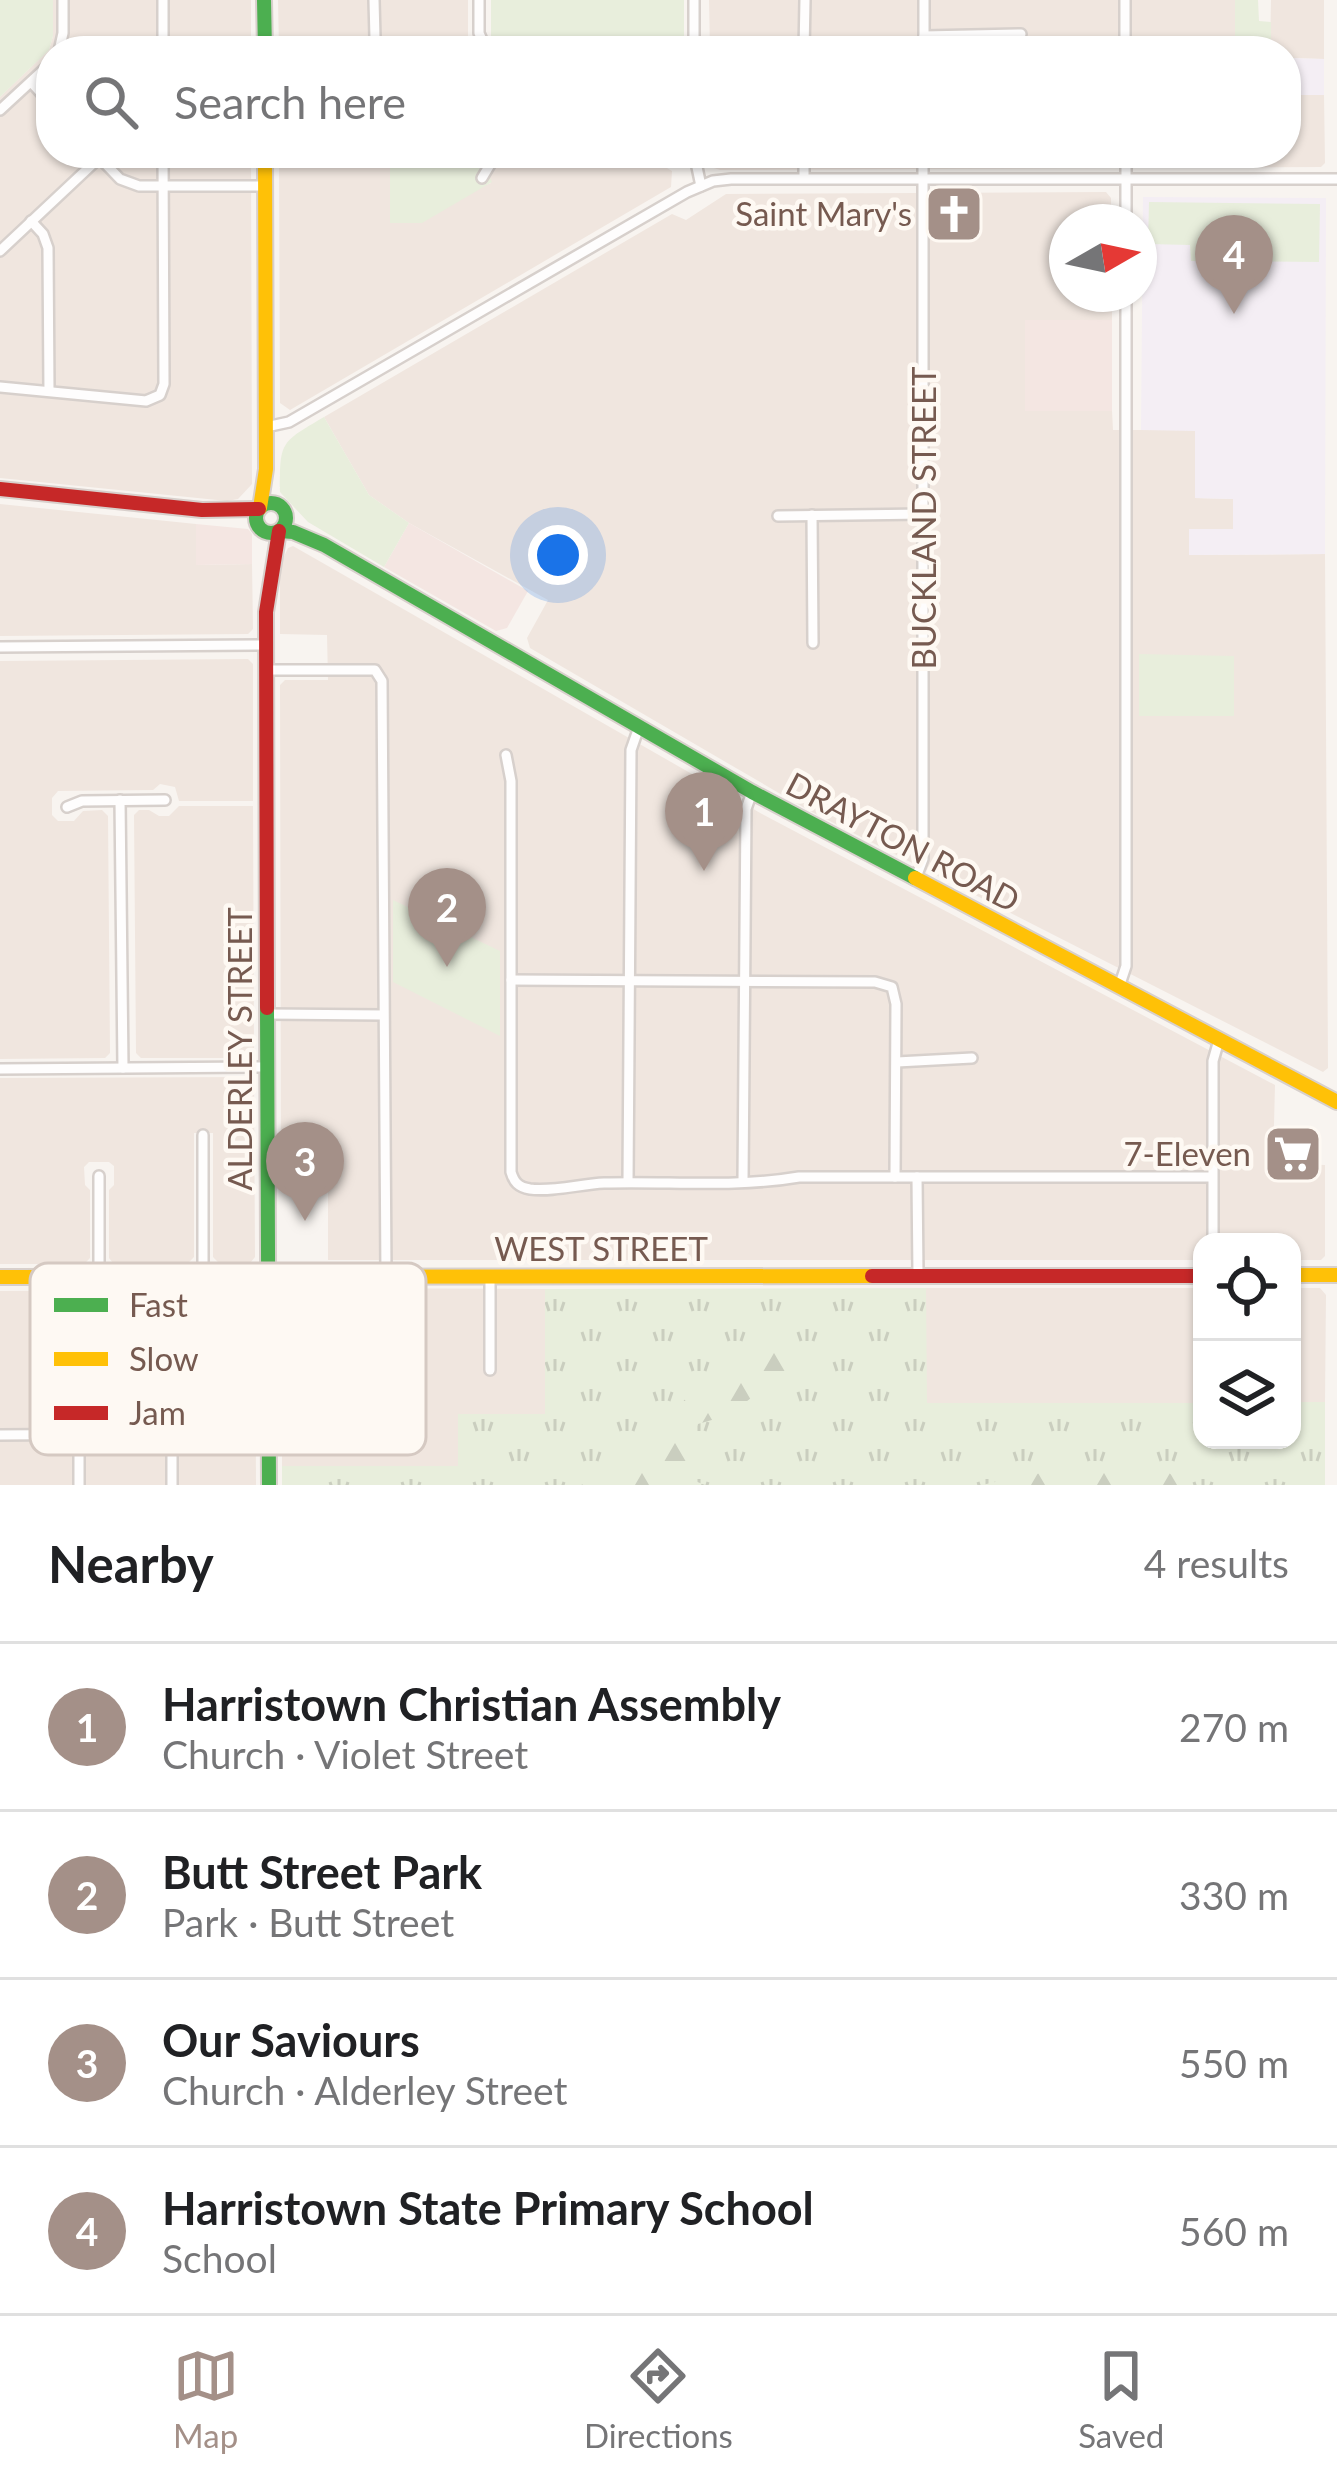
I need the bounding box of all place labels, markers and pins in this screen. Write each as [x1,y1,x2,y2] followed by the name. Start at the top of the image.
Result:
[923,183,985,245] church icon: Saint Mary's
[735,193,912,233] place label: Saint Mary's
[1195,215,1273,314] pin: 4
[665,772,743,871] pin: 1
[408,868,486,967] pin: 2
[266,1122,344,1221] pin: 3
[1262,1123,1324,1185] supermarket icon: 7-Eleven
[1123,1133,1251,1173] place label: 7-Eleven

